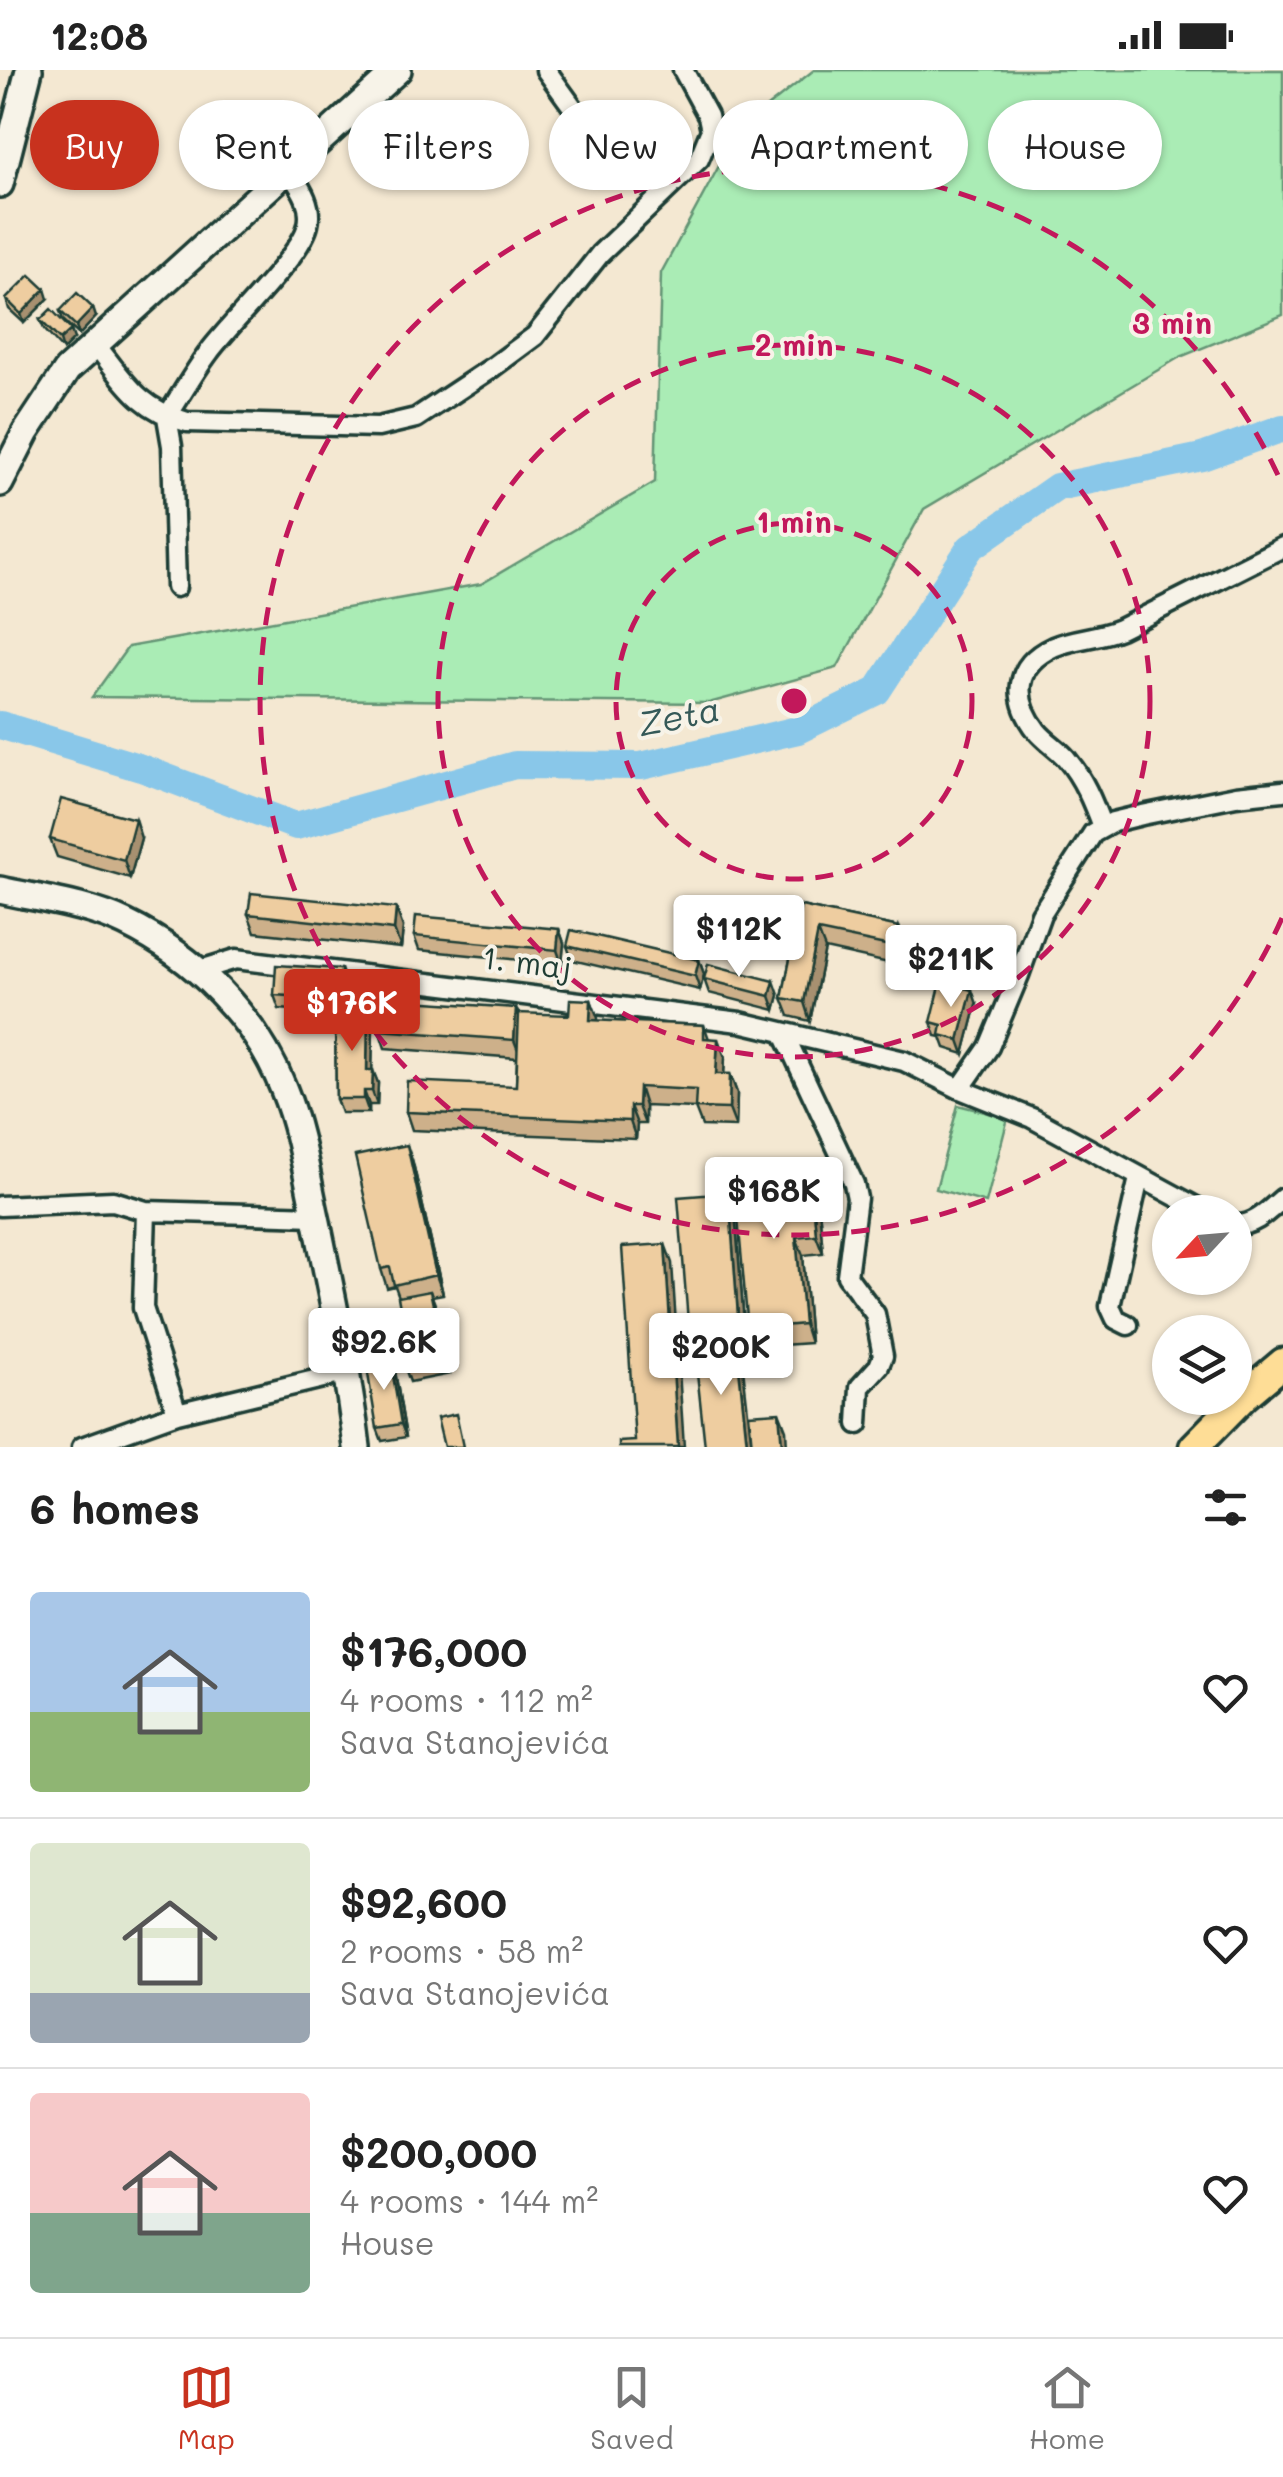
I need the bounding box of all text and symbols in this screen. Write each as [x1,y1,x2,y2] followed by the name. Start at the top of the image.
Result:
[50,10,148,60] text: 12:08
[30,100,159,190] chip: Buy
[179,100,328,190] chip: Rent
[348,100,529,190] chip: Filters
[549,100,693,190] chip: New
[713,100,968,190] chip: Apartment
[988,100,1162,190] chip: House
[1132,302,1212,342] text: 3 min
[755,324,833,364] text: 2 min
[756,501,832,541] text: 1 min
[776,683,812,719] centre of rings
[633,684,724,746] water label: Zeta
[669,895,809,980] pin: $112K
[695,906,783,948] text: $112K
[881,925,1021,1010] pin: $211K
[480,935,575,987] street label: 1. maj
[907,936,995,978] text: $211K
[282,969,422,1054] pin: $176K
[306,980,398,1022] text: $176K
[704,1157,844,1242] pin: $168K
[727,1168,821,1210] text: $168K
[1152,1195,1252,1295] north arrow
[1152,1195,1252,1415] map controls
[303,1308,465,1393] pin: $92.6K
[651,1313,791,1398] pin: $200K
[1152,1315,1252,1415] button: layers
[330,1319,438,1361] text: $92.6K
[671,1324,771,1366] text: $200K
[30,1480,200,1535] text: 6 homes
[1198,1480,1253,1535] icon: filters
[340,1623,527,1678] text: $176,000
[110,1632,230,1752] icon: home
[1198,1665,1253,1720] icon: heart
[340,1678,593,1720] text: 4 rooms · 112 m²
[340,1720,610,1762] text: Sava Stanojevića
[340,1874,507,1929] text: $92,600
[110,1883,230,2003] icon: home
[1198,1916,1253,1971] icon: heart
[340,1929,583,1971] text: 2 rooms · 58 m²
[340,1971,610,2013] text: Sava Stanojevića
[340,2124,537,2179] text: $200,000
[110,2133,230,2253] icon: home
[1198,2166,1253,2221] icon: heart
[340,2179,598,2221] text: 4 rooms · 144 m²
[340,2221,435,2263] text: House
[178,2360,235,2456] tab: Map
[590,2360,673,2456] tab: Saved
[1029,2360,1105,2456] tab: Home

